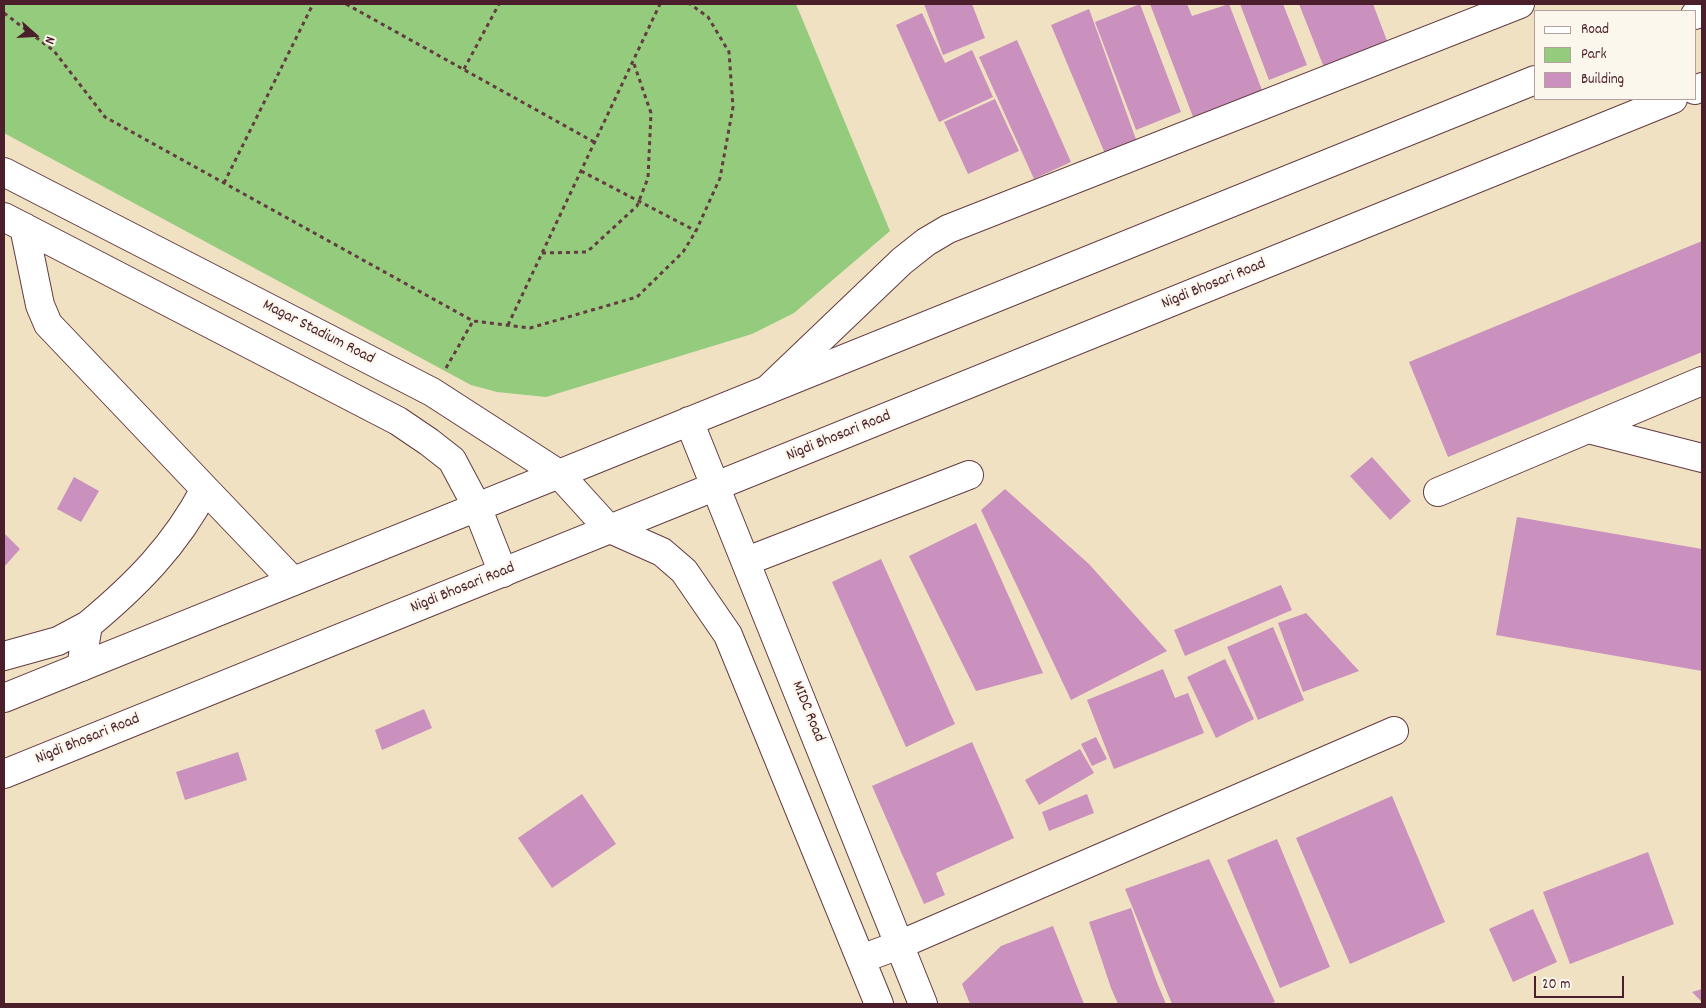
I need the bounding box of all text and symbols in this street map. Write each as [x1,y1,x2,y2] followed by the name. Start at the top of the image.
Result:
[10,10,60,60] north arrow
[1534,10,1696,100] legend
[1581,19,1609,41] text: Road
[39,33,60,46] text: N
[1581,44,1607,66] text: Park
[1581,69,1624,91] text: Building
[1159,255,1269,315] street label: Nigdi Bhosari Road
[259,296,377,370] street label: Magar Stadium Road
[784,407,894,467] street label: Nigdi Bhosari Road
[408,559,518,619] street label: Nigdi Bhosari Road
[786,679,828,745] street label: MIDC Road
[33,710,143,770] street label: Nigdi Bhosari Road
[1536,966,1626,998] scale bar
[1542,974,1570,996] text: 20 m

